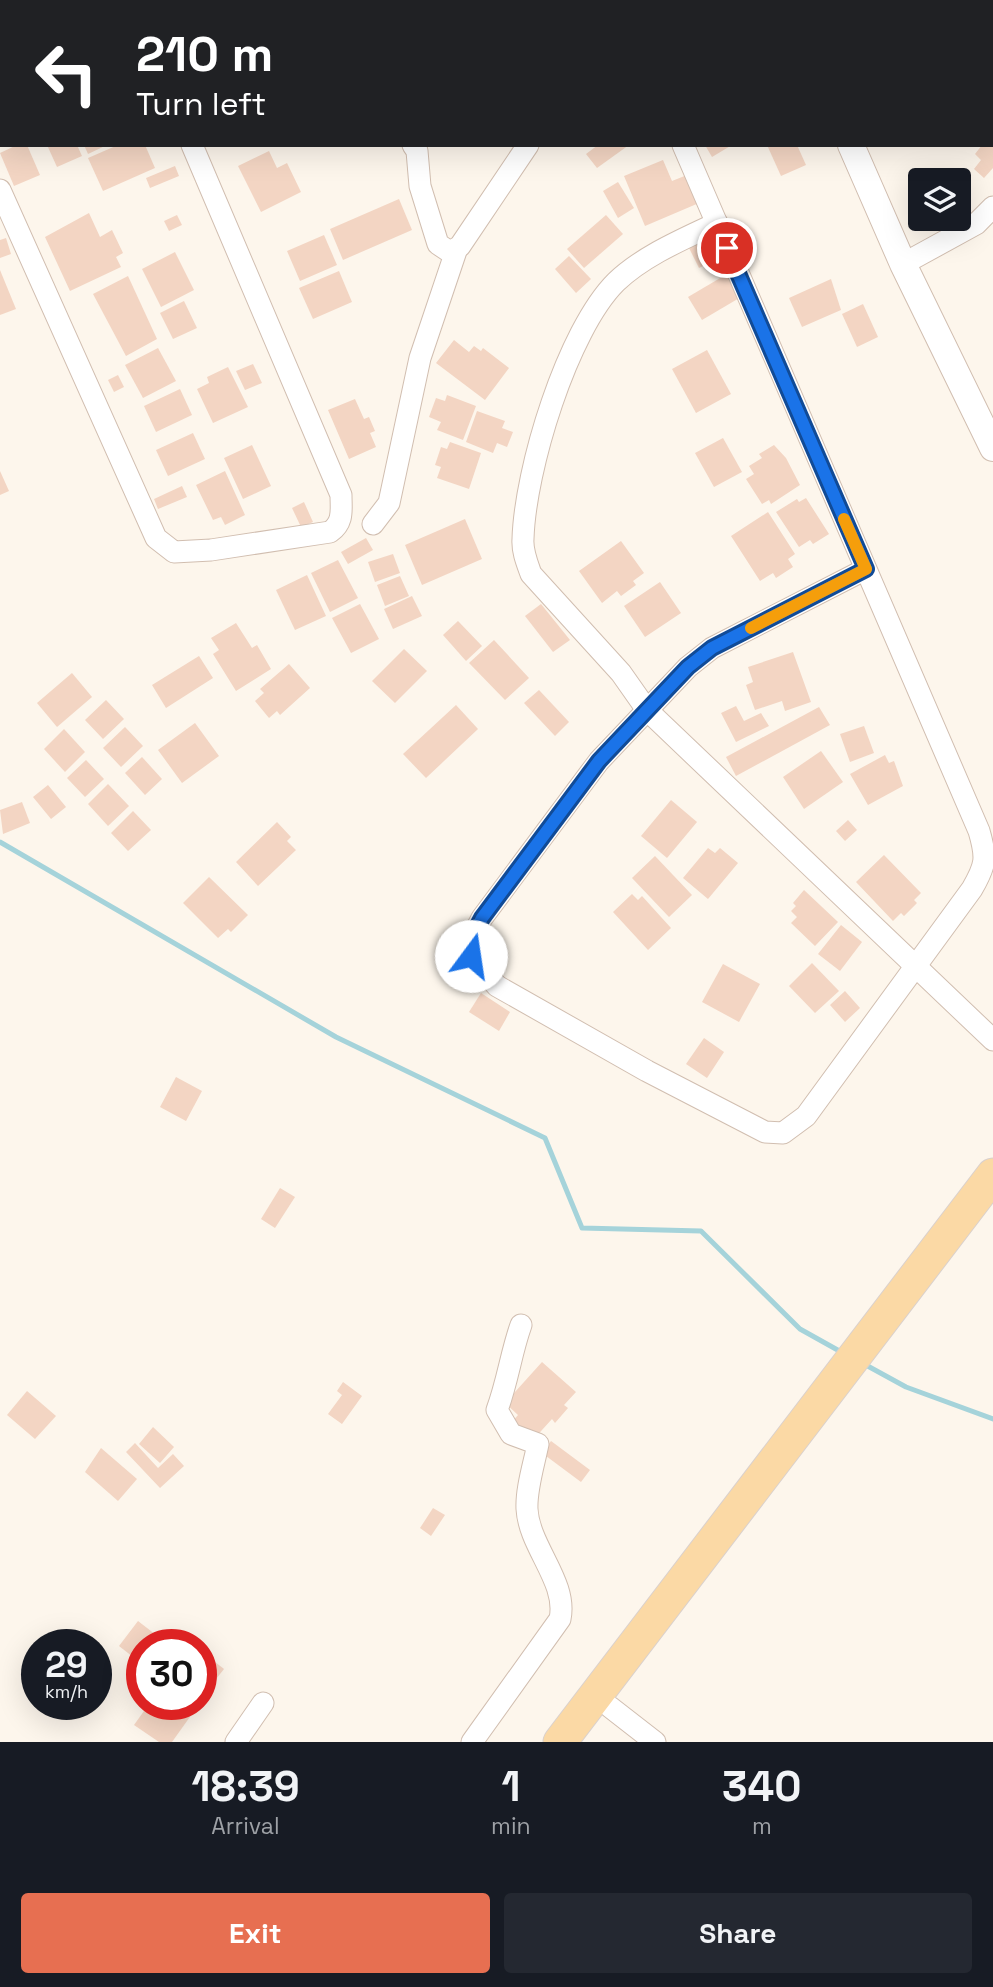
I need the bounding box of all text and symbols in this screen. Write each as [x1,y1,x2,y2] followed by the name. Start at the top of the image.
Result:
[136,23,273,85] text: 210 m
[21,28,112,119] icon: left
[136,84,266,124] text: Turn left
[908,168,971,231] map controls
[908,168,971,231] button: layers
[697,218,757,278] pin
[708,229,746,267] icon: arrive
[434,919,508,993] position arrow
[126,1629,217,1720] speed limit sign: 30
[45,1643,88,1687] text: 29
[45,1680,88,1703] text: km/h
[191,1760,300,1813] text: 18:39
[501,1760,520,1813] text: 1
[722,1760,802,1813] text: 340
[211,1811,280,1841] text: Arrival
[491,1811,531,1841] text: min
[752,1811,772,1841] text: m
[21,1893,490,1973] button: Exit
[504,1893,972,1973] button: Share

